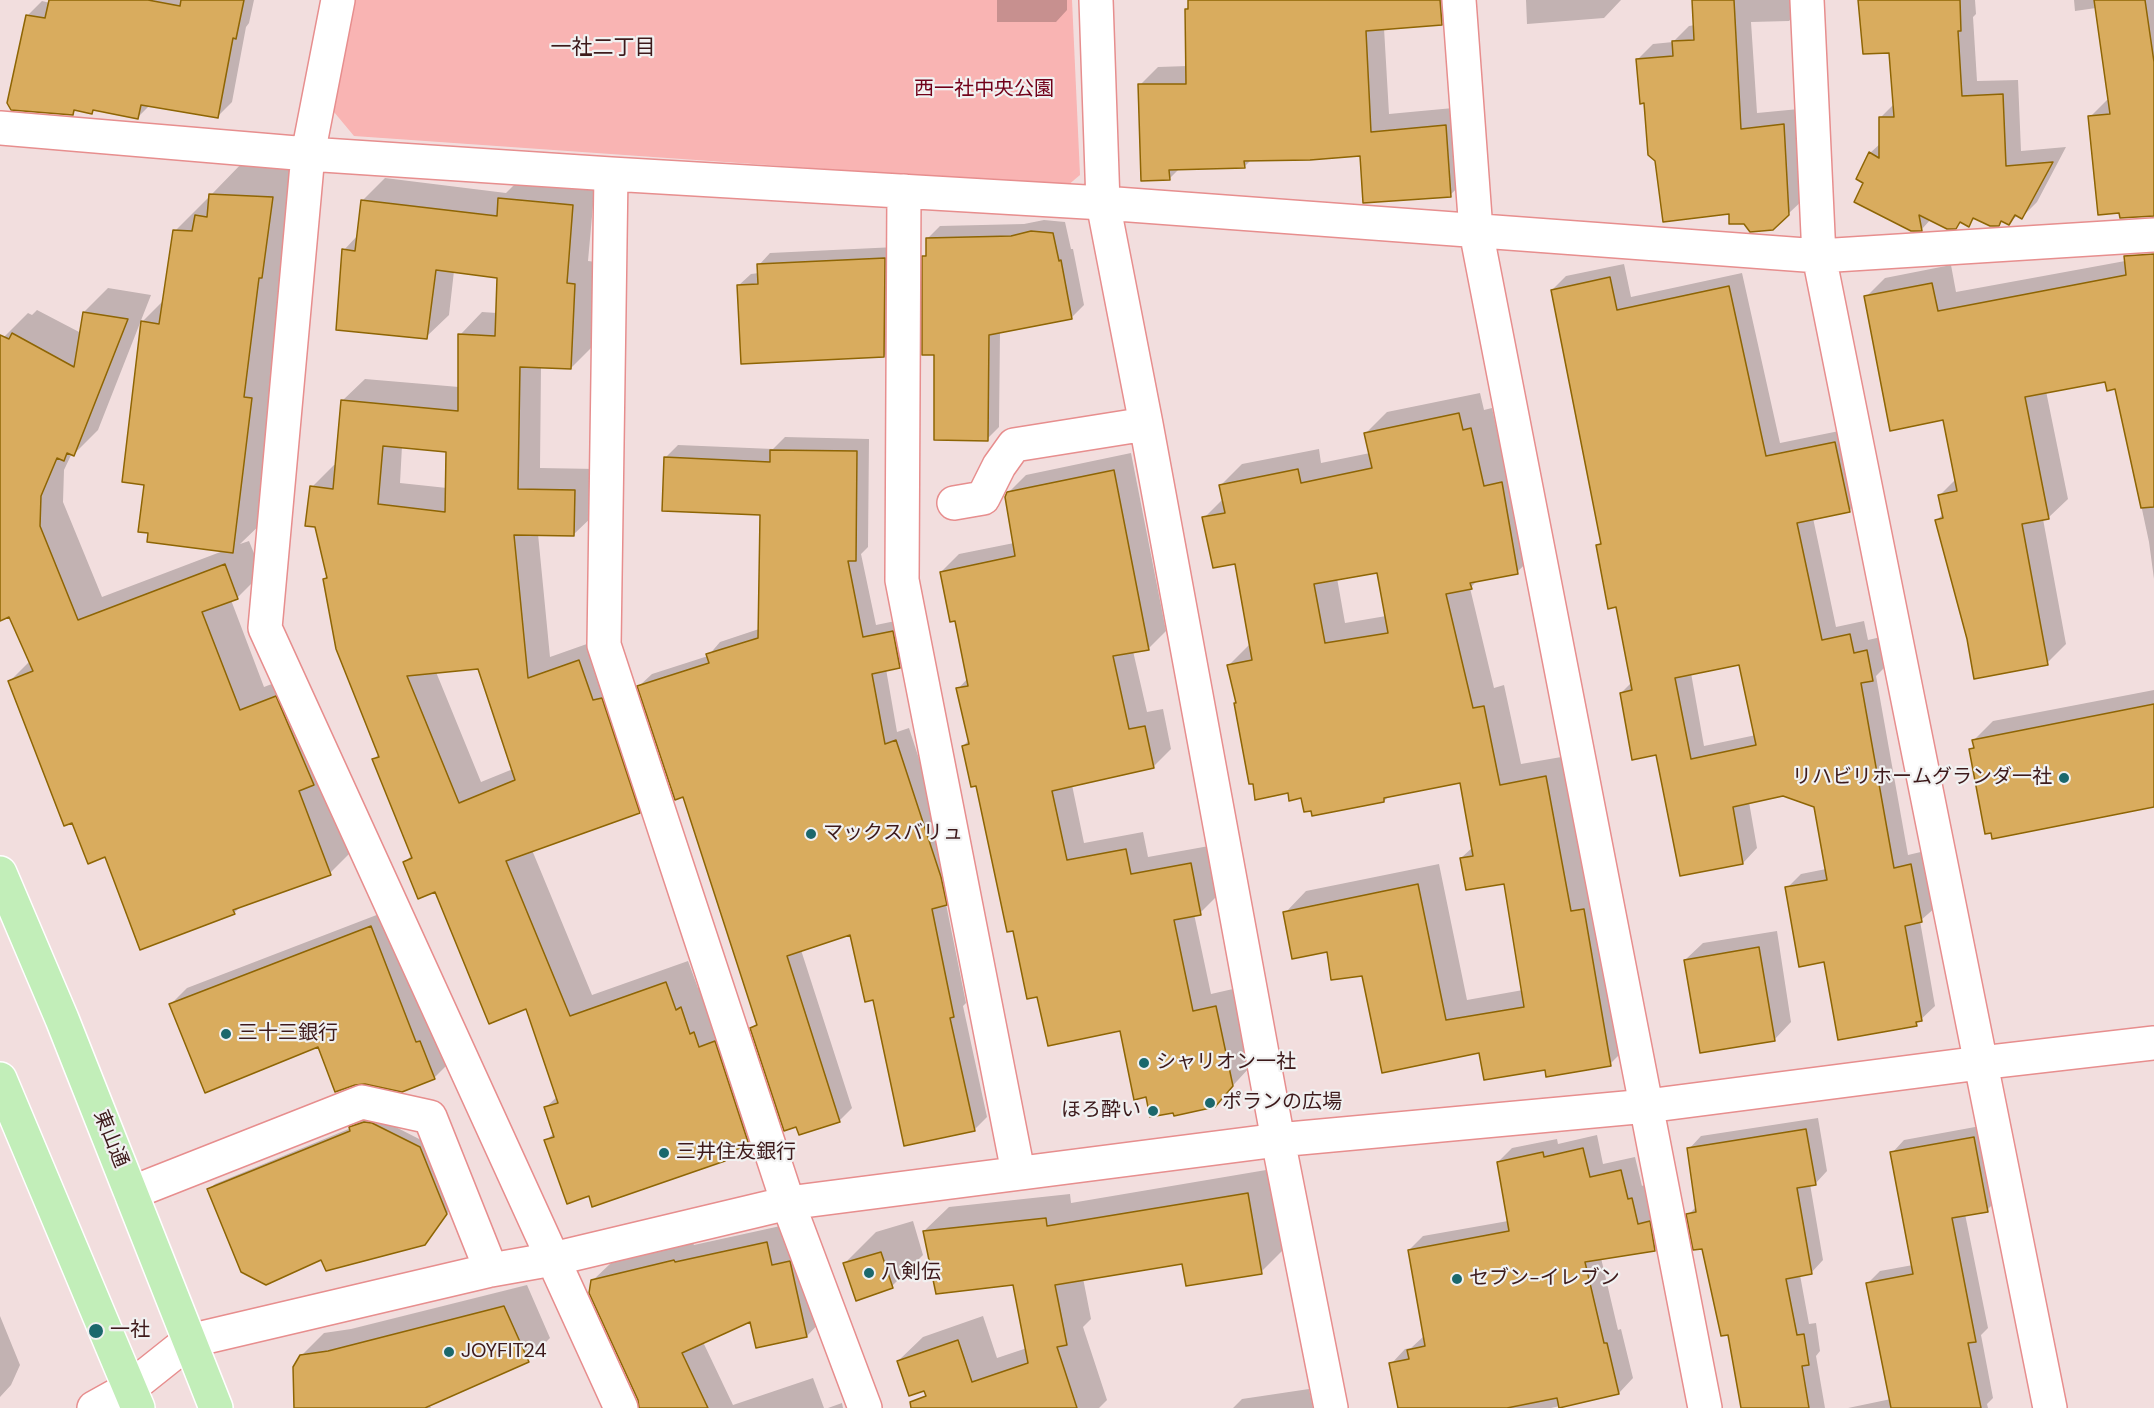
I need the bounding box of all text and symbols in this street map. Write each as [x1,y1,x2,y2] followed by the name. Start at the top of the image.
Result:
[551,35,655,61] district label: 一社二丁目
[914,78,1054,102] park label: 西一社中央公園
[1792,766,2052,790] place label: リハビリホームグランダ一社
[2057,771,2071,785] marker: リハビリホームグランダ一社
[823,822,963,846] place label: マックスバリュ
[804,827,818,841] marker: マックスバリュ
[238,1022,338,1046] place label: 三十三銀行
[219,1027,233,1041] marker: 三十三銀行
[1156,1051,1296,1075] place label: シャリオン一社
[1137,1056,1151,1070] marker: シャリオン一社
[1222,1091,1342,1115] place label: ポランの広場
[1203,1096,1217,1110] marker: ポランの広場
[1061,1099,1141,1123] place label: ほろ酔い
[1146,1104,1160,1118] marker: ほろ酔い
[88,1107,132,1171] street label: 東山通
[676,1141,796,1165] place label: 三井住友銀行
[657,1146,671,1160] marker: 三井住友銀行
[881,1261,941,1285] place label: 八剣伝
[862,1266,876,1280] marker: 八剣伝
[1469,1267,1620,1291] place label: セブン-イレブン
[1450,1272,1464,1286] marker: セブン-イレブン
[110,1319,150,1343] place label: 一社
[87,1322,105,1340] marker: 一社
[461,1340,547,1364] place label: JOYFIT24
[442,1345,456,1359] marker: JOYFIT24

